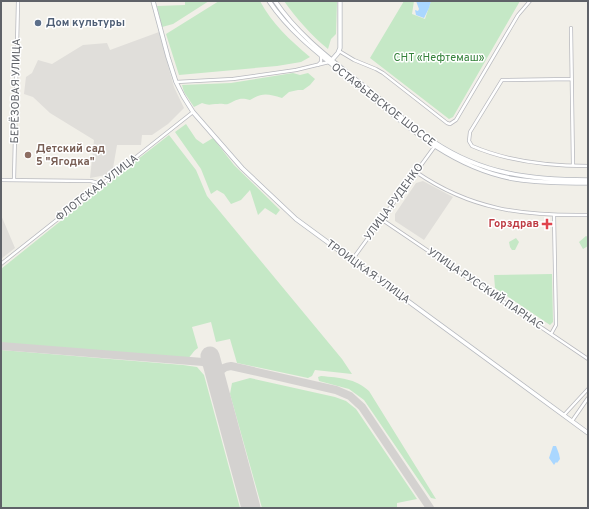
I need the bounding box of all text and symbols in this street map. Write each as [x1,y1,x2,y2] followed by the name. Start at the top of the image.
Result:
[46,16,125,30] place label: Дом культуры
[33,18,43,28] marker: Дом культуры
[7,38,24,144] street label: БЕРЁЗОВАЯ УЛИЦА
[394,51,485,65] park label: СНТ «Нефтемаш»
[328,60,438,150] street label: ОСТАФЬЕВСКОЕ ШОССЕ
[36,142,105,169] place label: Детский сад 5 "Ягодка"
[23,150,33,160] marker: Детский сад 5 "Ягодка"
[53,151,141,225] street label: ФЛОТСКАЯ УЛИЦА
[361,161,427,243] street label: УЛИЦА РУДЕНКО
[488,217,539,231] place label: Горздрав
[542,219,552,229] marker: Горздрав
[323,237,413,307] street label: ТРОИЦКАЯ УЛИЦА
[424,244,546,333] street label: УЛИЦА РУССКИЙ ПАРНАС

